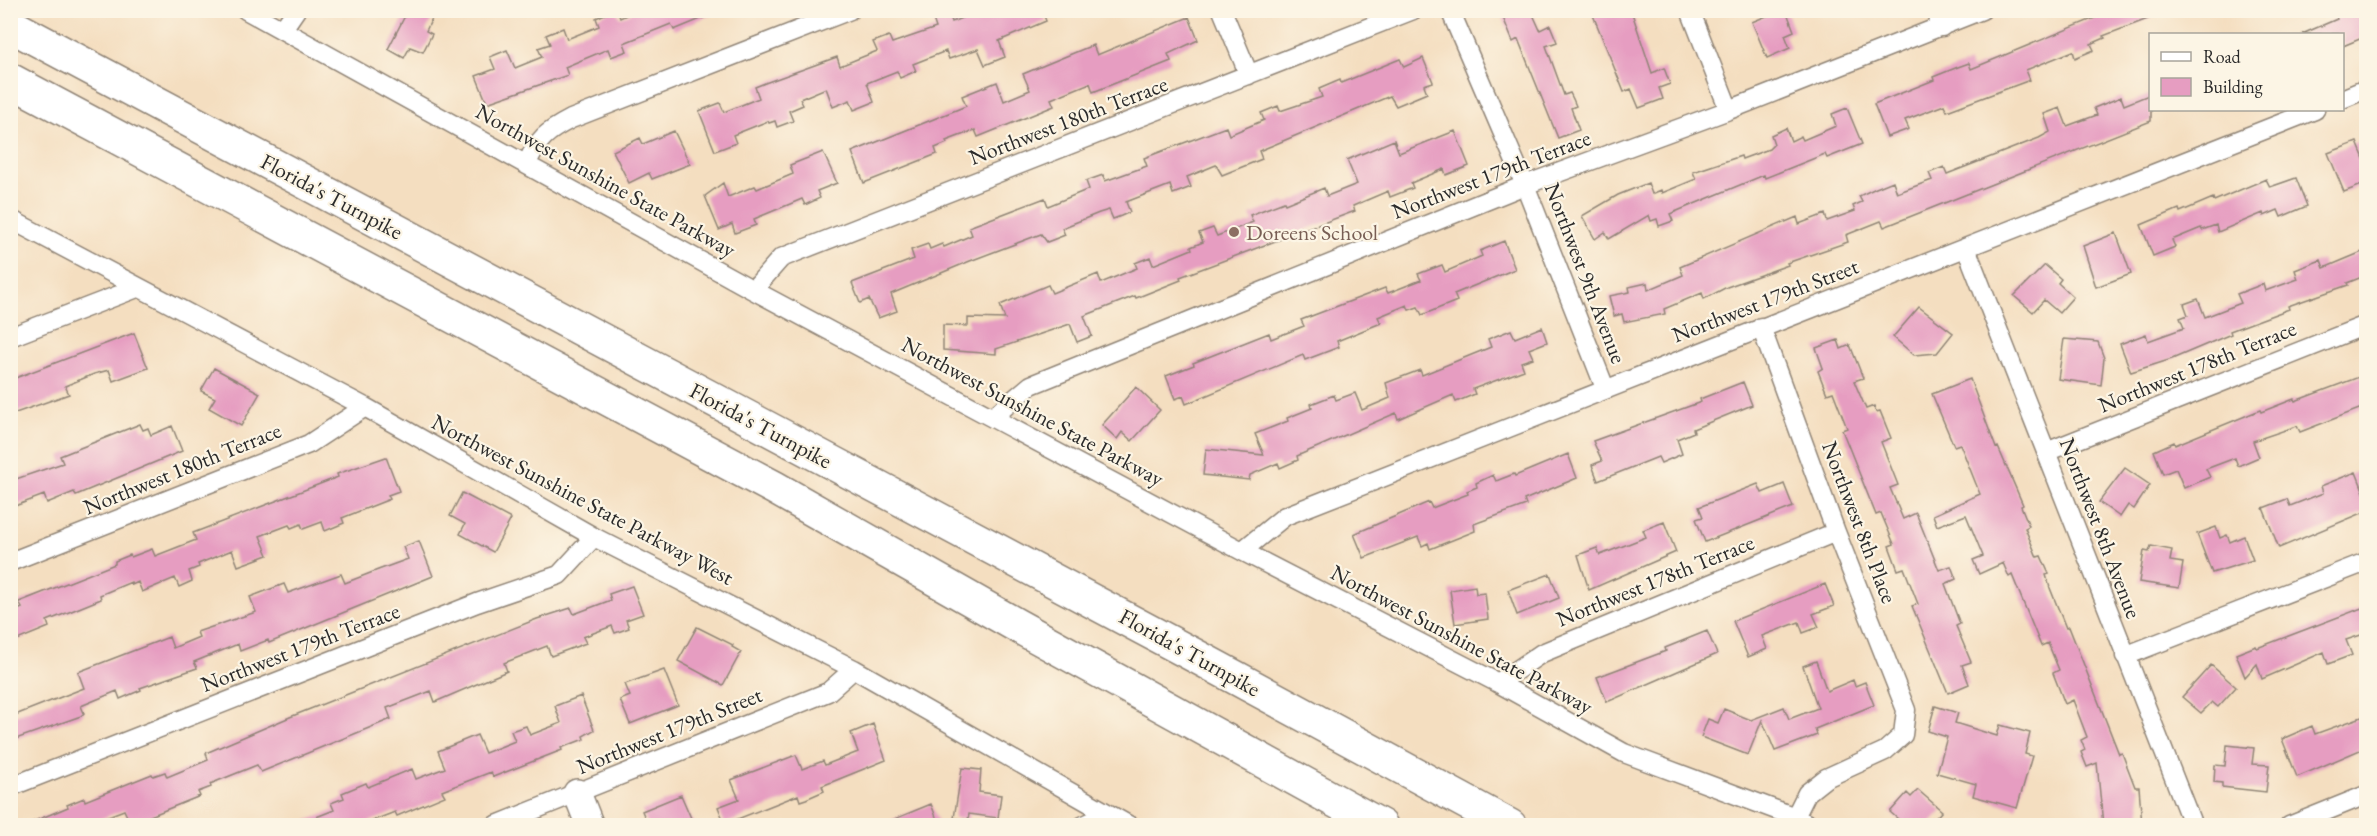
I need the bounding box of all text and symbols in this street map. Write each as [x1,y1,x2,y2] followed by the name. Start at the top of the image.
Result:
[2149,33,2344,111] legend
[2203,45,2242,68] text: Road
[965,69,1172,172] street label: Northwest 180th Terrace
[2203,75,2263,98] text: Building
[471,97,741,264] street label: Northwest Sunshine State Parkway
[1388,123,1595,226] street label: Northwest 179th Terrace
[256,147,408,246] street label: Florida's Turnpike
[1538,179,1633,368] street label: Northwest 9th Avenue
[1246,218,1378,247] place label: Doreens School
[1227,225,1241,239] marker: Doreens School
[1668,252,1863,349] street label: Northwest 179th Street
[2094,313,2301,419] street label: Northwest 178th Terrace
[897,330,1169,493] street label: Northwest Sunshine State Parkway
[685,376,837,475] street label: Florida's Turnpike
[427,407,739,592] street label: Northwest Sunshine State Parkway West
[79,415,286,521] street label: Northwest 180th Terrace
[2053,434,2148,623] street label: Northwest 8th Avenue
[1815,437,1904,608] street label: Northwest 8th Place
[1552,527,1759,633] street label: Northwest 178th Terrace
[1326,558,1598,721] street label: Northwest Sunshine State Parkway
[197,596,404,699] street label: Northwest 179th Terrace
[1114,602,1266,703] street label: Florida's Turnpike
[572,680,766,781] street label: Northwest 179th Street

